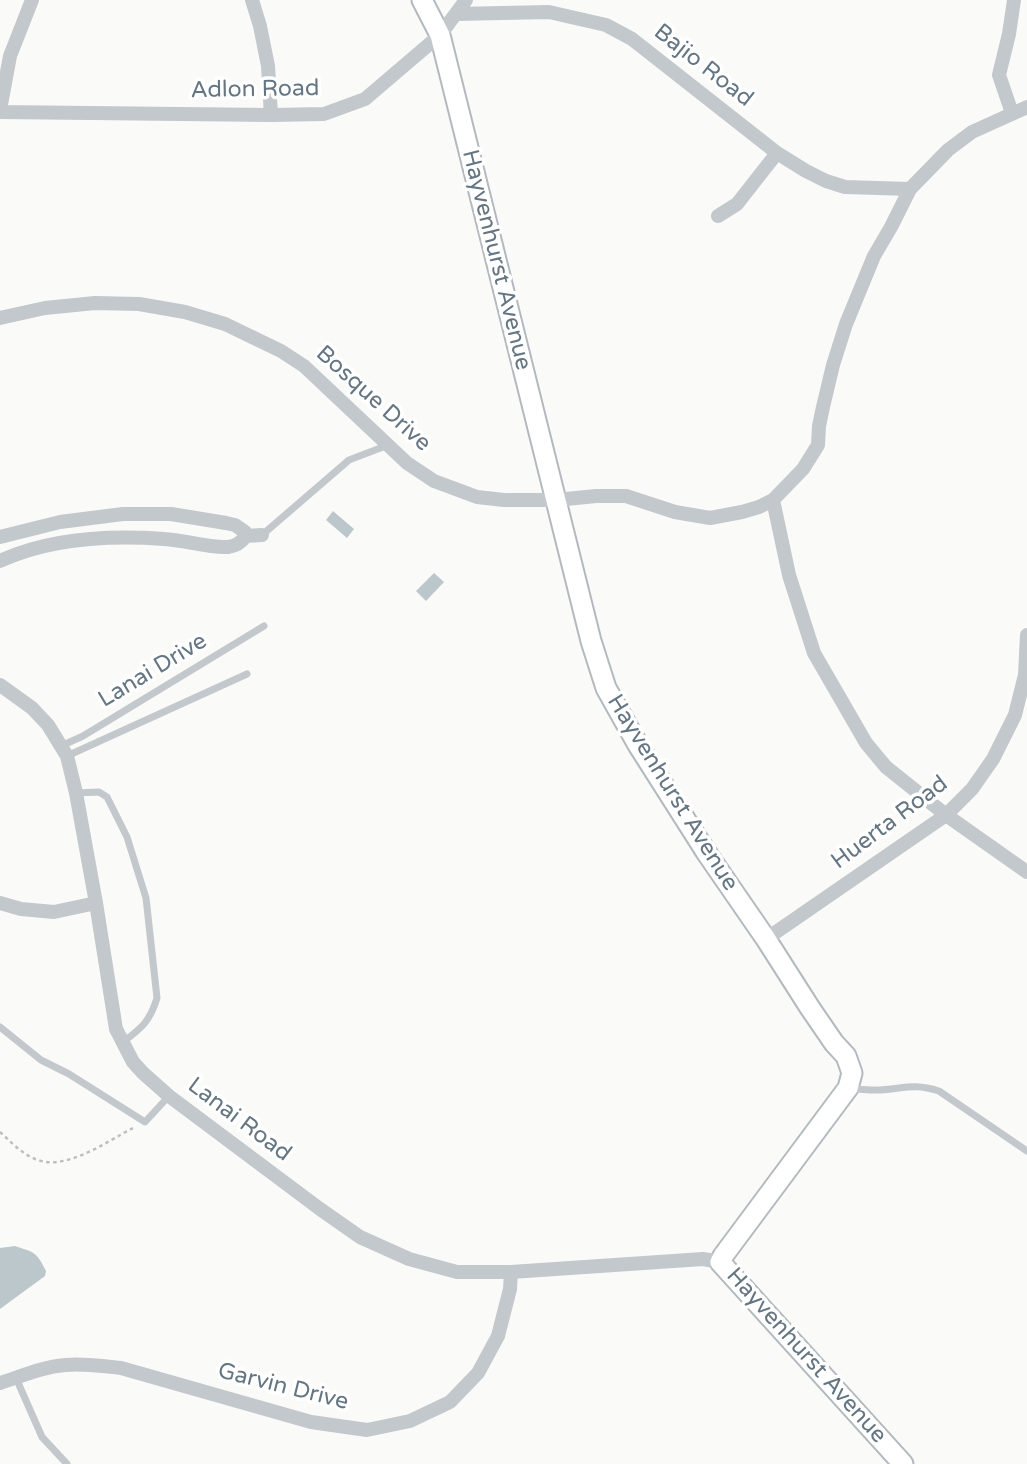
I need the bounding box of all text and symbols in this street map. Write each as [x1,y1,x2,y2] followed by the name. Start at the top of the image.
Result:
[648,19,758,113] street label: Bajio Road
[190,75,320,105] street label: Adlon Road
[455,147,537,373] street label: Hayvenhurst Avenue
[310,340,436,458] street label: Bosque Drive
[94,628,212,714] street label: Lanai Drive
[600,690,744,896] street label: Hayvenhurst Avenue
[826,770,954,876] street label: Huerta Road
[182,1072,296,1168] street label: Lanai Road
[720,1263,892,1449] street label: Hayvenhurst Avenue
[215,1357,351,1417] street label: Garvin Drive

